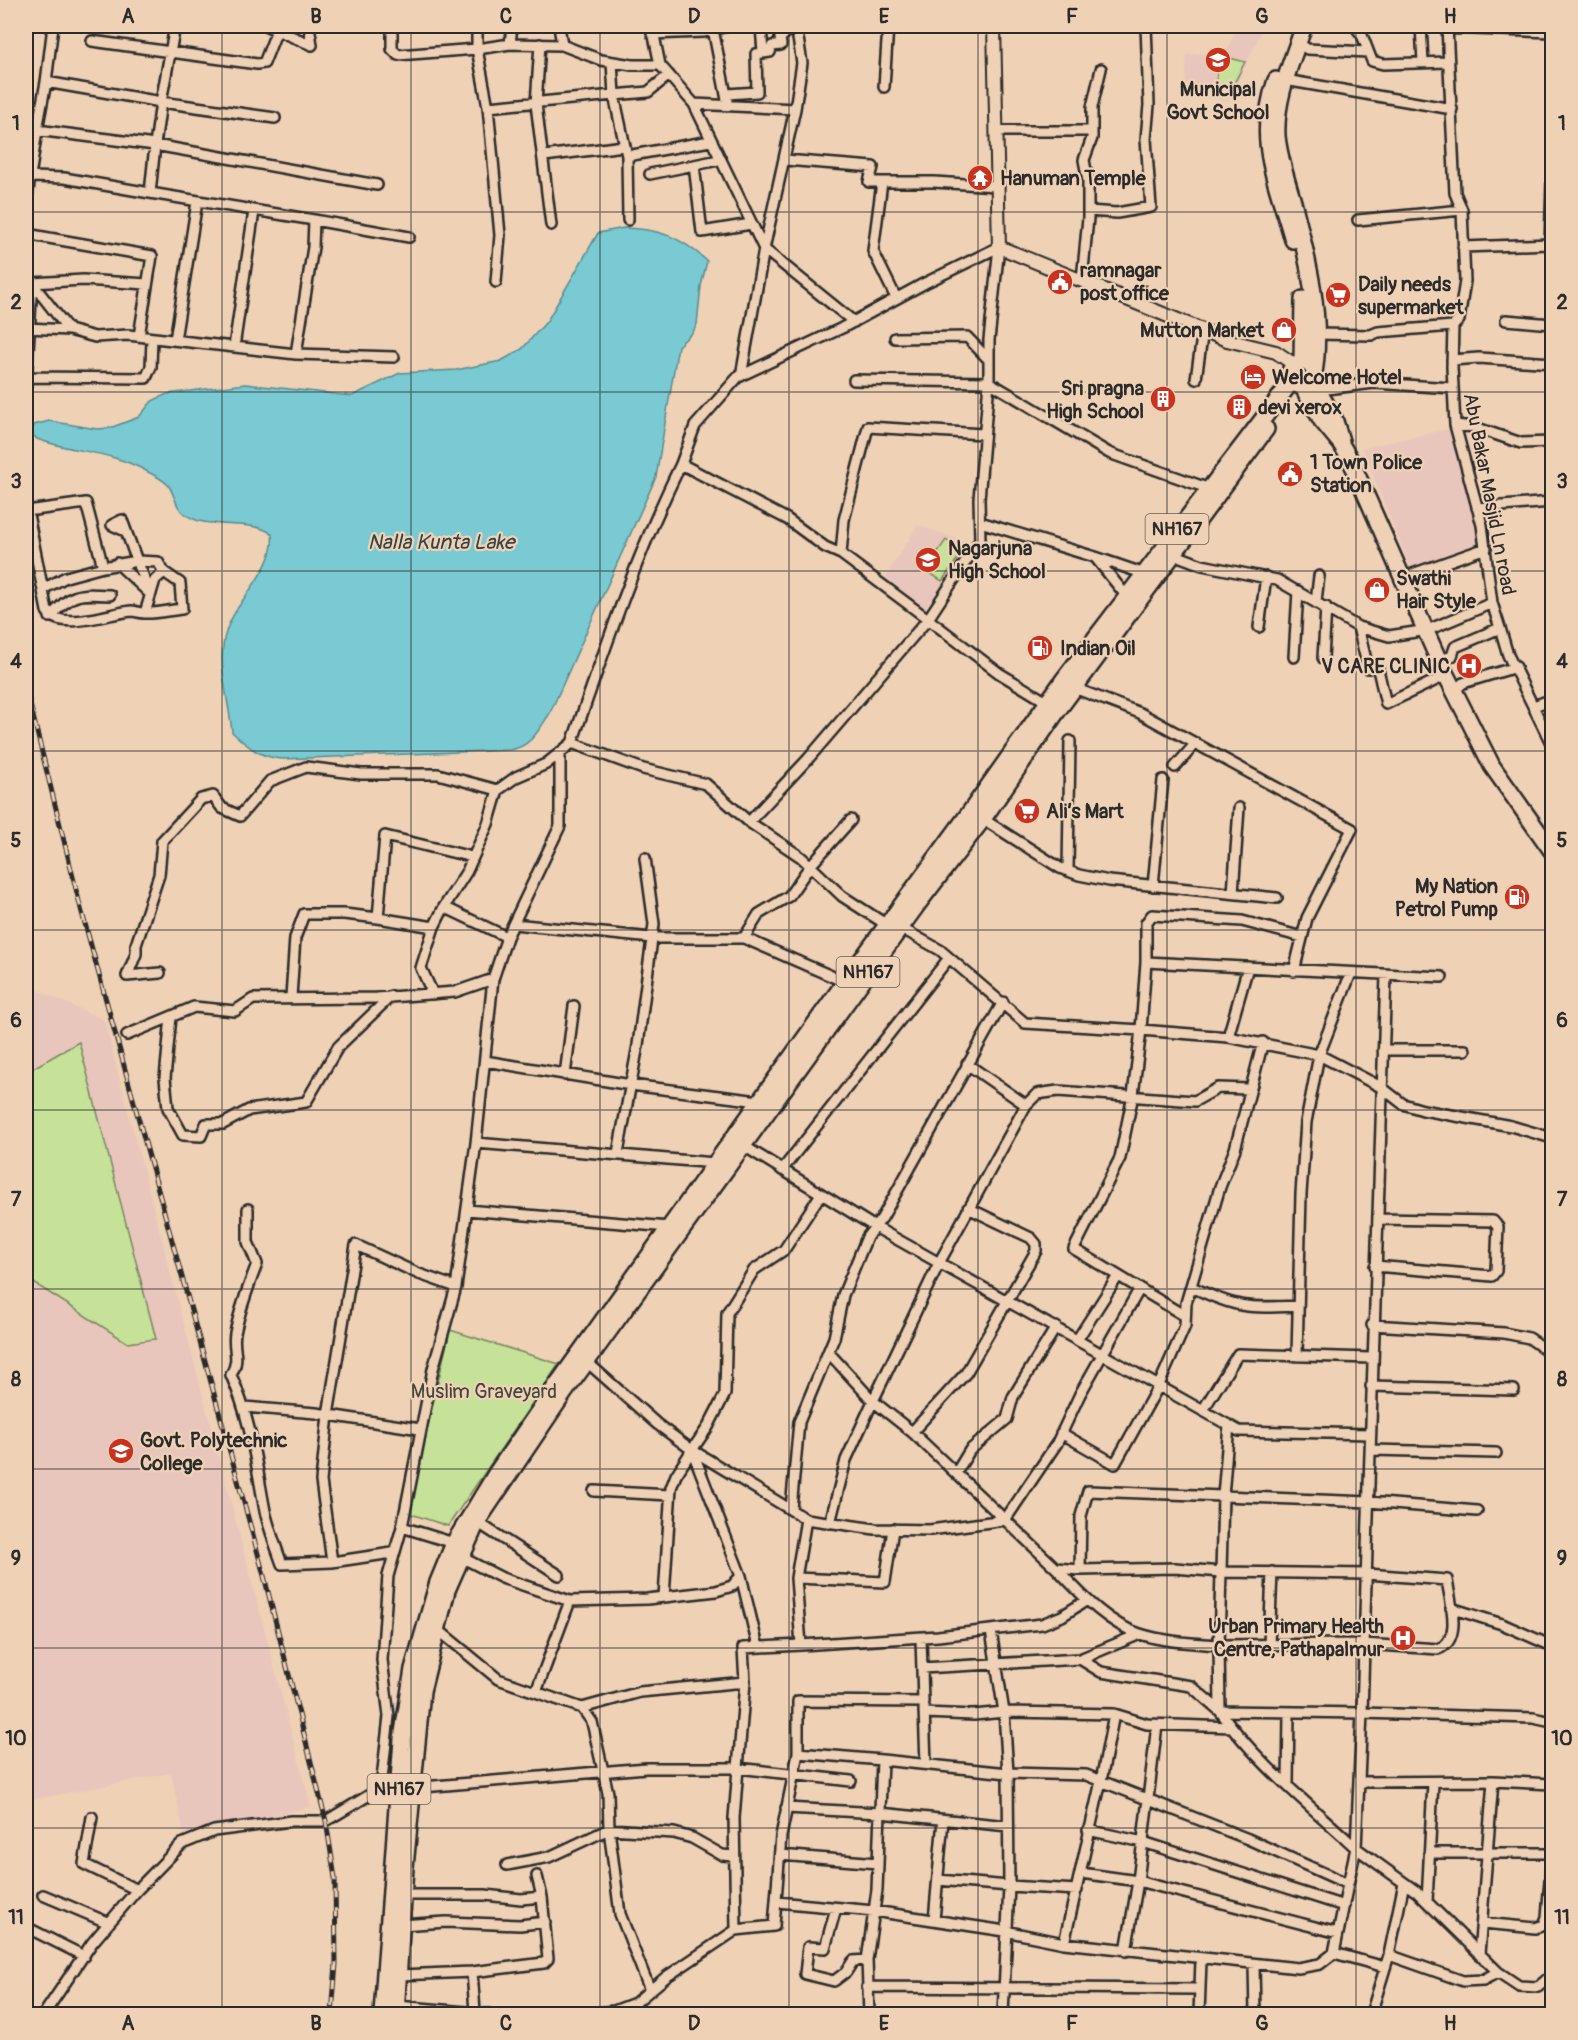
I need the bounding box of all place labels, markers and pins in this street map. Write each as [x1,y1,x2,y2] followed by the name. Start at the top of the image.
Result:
[1203,45,1233,75] school or university icon: Municipal Govt School
[1167,77,1269,125] place label: Municipal Govt School
[965,163,995,193] temple icon: Hanuman Temple
[1000,166,1147,191] place label: Hanuman Temple
[1080,258,1170,306] place label: ramnagar post office
[1045,267,1075,297] public building icon: ramnagar post office
[1358,272,1464,320] place label: Daily needs supermarket
[1323,280,1353,310] supermarket icon: Daily needs supermarket
[1269,315,1299,345] shop icon: Mutton Market
[1140,318,1265,343] place label: Mutton Market
[1238,362,1268,392] hotel icon: Welcome Hotel
[1272,365,1402,390] place label: Welcome Hotel
[1046,376,1144,424] place label: Sri pragna High School
[1148,384,1178,414] building icon: Sri pragna High School
[1224,392,1254,422] building icon: devi xerox
[1258,395,1342,420] place label: devi xerox
[1310,450,1423,498] place label: 1 Town Police Station
[1275,459,1305,489] public building icon: 1 Town Police Station
[948,536,1046,584] place label: Nagarjuna High School
[913,545,943,575] school or university icon: Nagarjuna High School
[1396,566,1477,614] place label: Swathi Hair Style
[1362,575,1392,605] shop icon: Swathi Hair Style
[1025,633,1055,663] fuel station icon: Indian Oil
[1060,636,1136,661] place label: Indian Oil
[1454,651,1484,681] hospital icon: V CARE CLINIC
[1321,654,1450,679] place label: V CARE CLINIC
[1012,796,1042,826] supermarket icon: Ali’s Mart
[1046,799,1125,824] place label: Ali’s Mart
[1395,874,1499,922] place label: My Nation Petrol Pump
[1502,882,1532,912] fuel station icon: My Nation Petrol Pump
[140,1428,287,1476] place label: Govt. Polytechnic College
[106,1436,136,1466] school or university icon: Govt. Polytechnic College
[1208,1614,1385,1662] place label: Urban Primary Health Centre, Pathapalmur
[1388,1623,1418,1653] hospital icon: Urban Primary Health Centre, Pathapalmur

